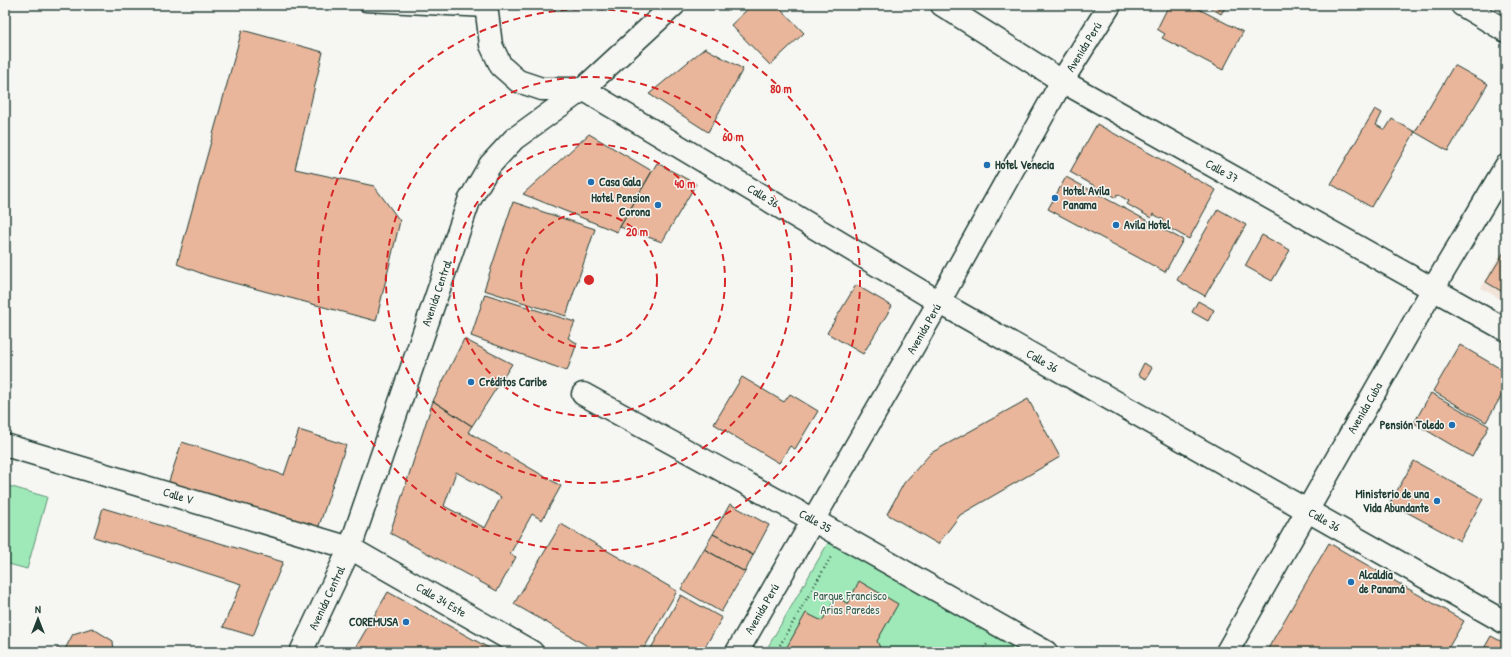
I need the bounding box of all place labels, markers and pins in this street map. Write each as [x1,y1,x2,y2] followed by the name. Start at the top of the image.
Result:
[995,156,1054,173] place label: Hotel Venecia
[982,160,992,170] marker: Hotel Venecia
[599,173,641,190] place label: Casa Gala
[586,177,596,187] marker: Casa Gala
[1063,182,1110,213] place label: Hotel Avila Panama
[591,189,651,220] place label: Hotel Pension Corona
[1050,193,1060,203] marker: Hotel Avila Panama
[653,200,663,210] marker: Hotel Pension Corona
[1124,216,1171,233] place label: Avila Hotel
[1111,220,1121,230] marker: Avila Hotel
[582,273,596,287] centre of rings
[479,373,547,390] place label: Créditos Caribe
[466,377,476,387] marker: Créditos Caribe
[1380,416,1444,433] place label: Pensión Toledo
[1447,420,1457,430] marker: Pensión Toledo
[1355,485,1429,516] place label: Ministerio de una Vida Abundante
[1432,496,1442,506] marker: Ministerio de una Vida Abundante
[1359,566,1405,597] place label: Alcaldía de Panamá
[1346,577,1356,587] marker: Alcaldía de Panamá
[349,613,398,630] place label: COREMUSA
[401,617,411,627] marker: COREMUSA

